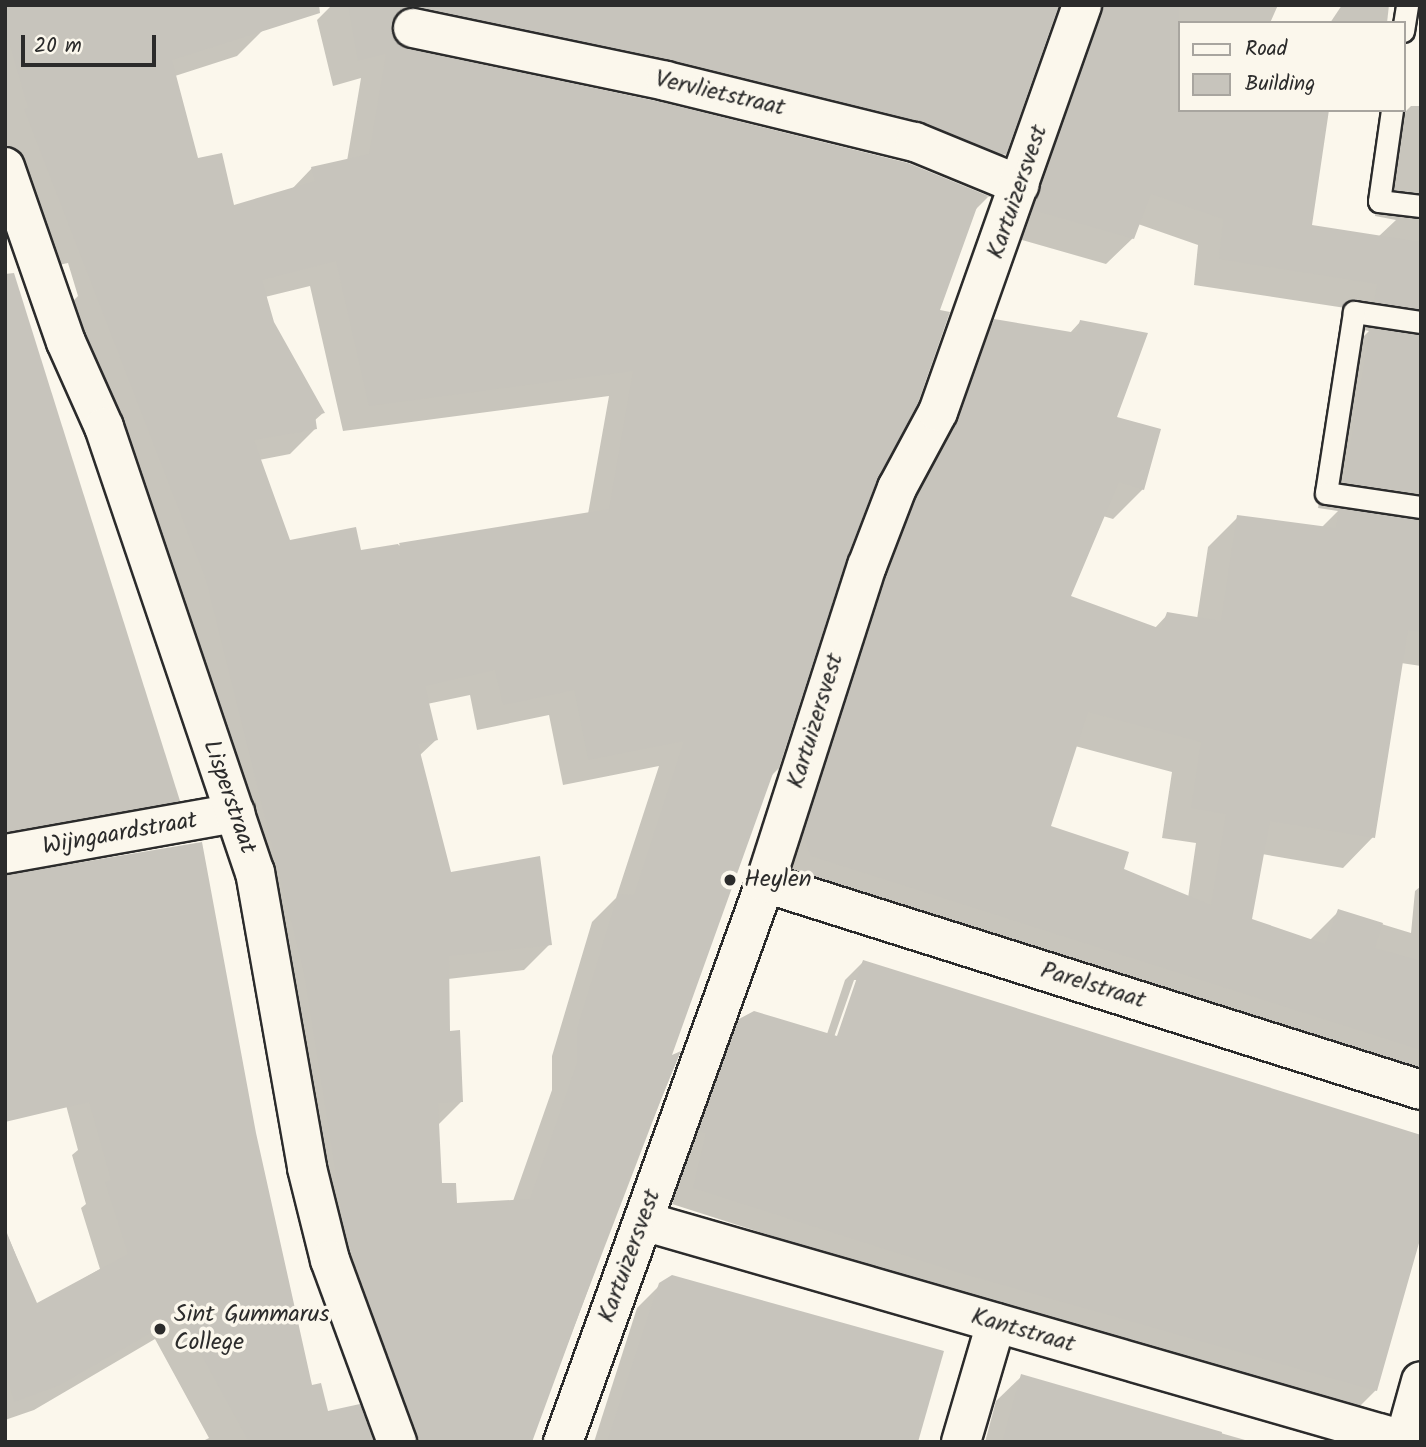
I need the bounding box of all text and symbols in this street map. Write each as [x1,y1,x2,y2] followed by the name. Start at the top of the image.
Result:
[24,21,159,65] scale bar
[1178,21,1405,112] legend
[34,30,82,63] text: 20 m
[1245,33,1287,66] text: Road
[652,65,788,123] street label: Vervlietstraat
[1245,68,1315,101] text: Building
[982,121,1054,263] street label: Kartuizersvest
[782,650,850,792] street label: Kartuizersvest
[196,736,262,858] street label: Lisperstraat
[40,806,200,862] street label: Wijngaardstraat
[744,866,812,894] place label: Heylen
[722,872,738,888] marker: Heylen
[1037,956,1149,1016] street label: Parelstraat
[593,1185,667,1327] street label: Kartuizersvest
[174,1301,330,1357] place label: Sint Gummarus College
[968,1302,1078,1360] street label: Kantstraat
[152,1321,168,1337] marker: Sint Gummarus College

